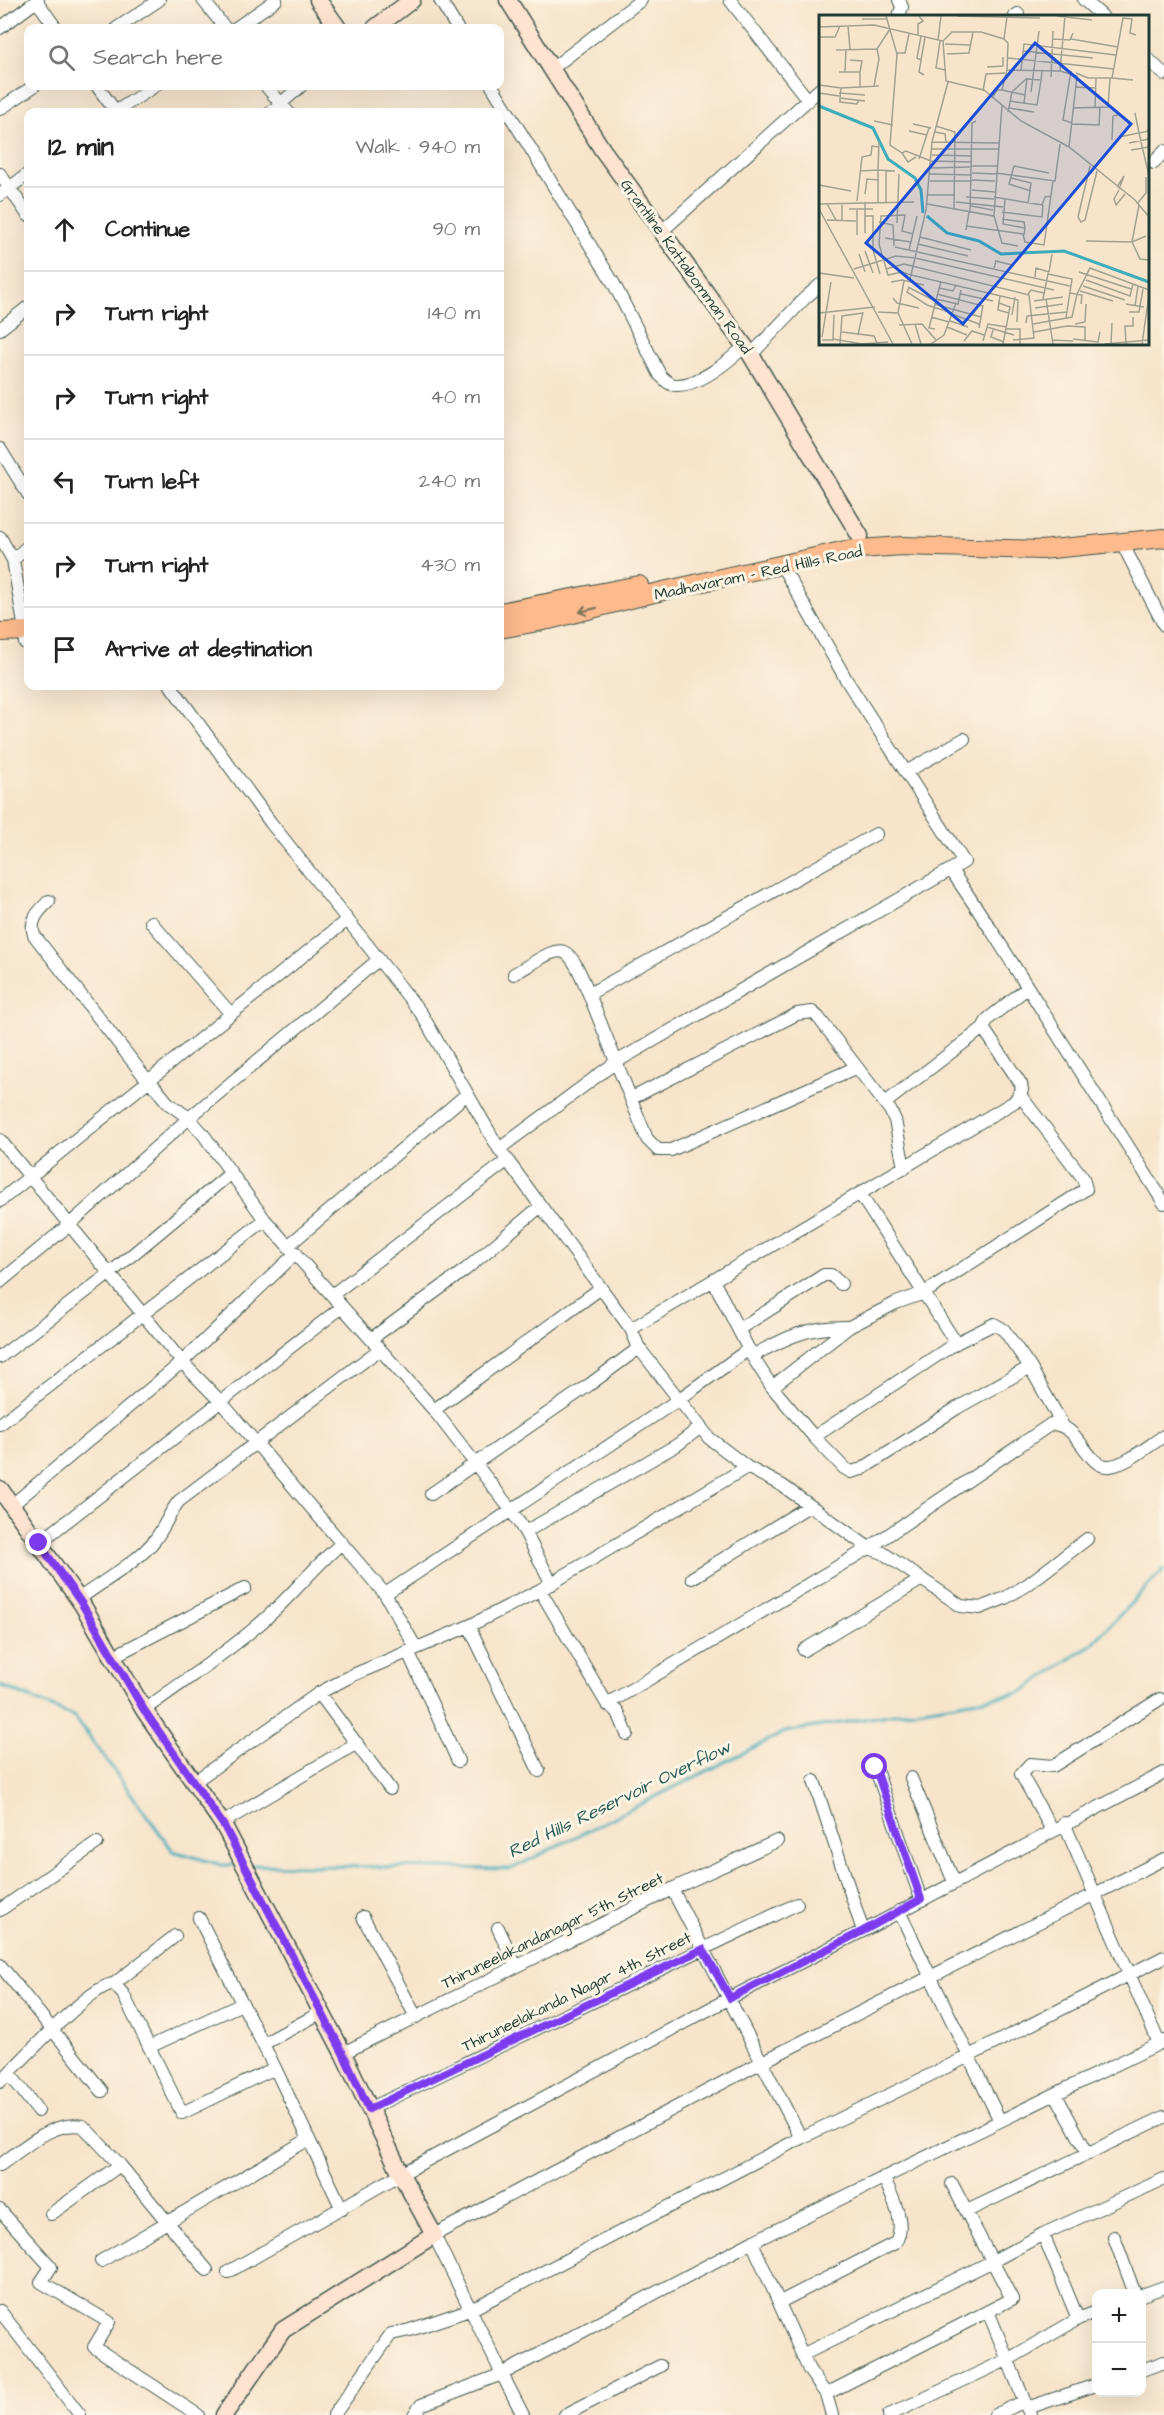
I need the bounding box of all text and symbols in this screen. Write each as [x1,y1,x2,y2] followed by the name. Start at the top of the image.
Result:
[819,15,1149,345] inset map
[24,24,504,90] search box
[45,41,78,74] icon: search
[93,42,223,73] text: Search here
[48,129,114,165] text: 12 min
[356,133,480,161] text: Walk · 940 m
[615,175,757,359] street label: Grantline Kattabomman Road
[48,213,81,246] icon: ahead
[105,214,190,245] text: Continue
[432,215,480,243] text: 90 m
[48,297,81,330] icon: right
[105,298,208,329] text: Turn right
[428,299,480,327] text: 140 m
[48,381,81,414] icon: right
[105,382,208,413] text: Turn right
[430,383,480,411] text: 40 m
[48,465,81,498] icon: left
[105,466,199,497] text: Turn left
[419,467,480,495] text: 240 m
[652,540,864,606] street label: Madhavaram - Red Hills Road
[48,549,81,582] icon: right
[105,550,208,581] text: Turn right
[420,551,480,579] text: 430 m
[579,605,598,617] one-way arrow
[48,633,81,666] icon: arrive
[105,634,312,665] text: Arrive at destination
[25,1529,51,1555] route end
[504,1734,736,1864] water label: Red Hills Reservoir Overflow
[861,1753,887,1779] route start
[438,1867,668,1995] street label: Thiruneelakandanagar 5th Street
[458,1926,696,2058] street label: Thiruneelakanda Nagar 4th Street
[1092,2289,1146,2397] map controls
[1092,2289,1146,2343] button: +
[1092,2343,1146,2397] button: −

